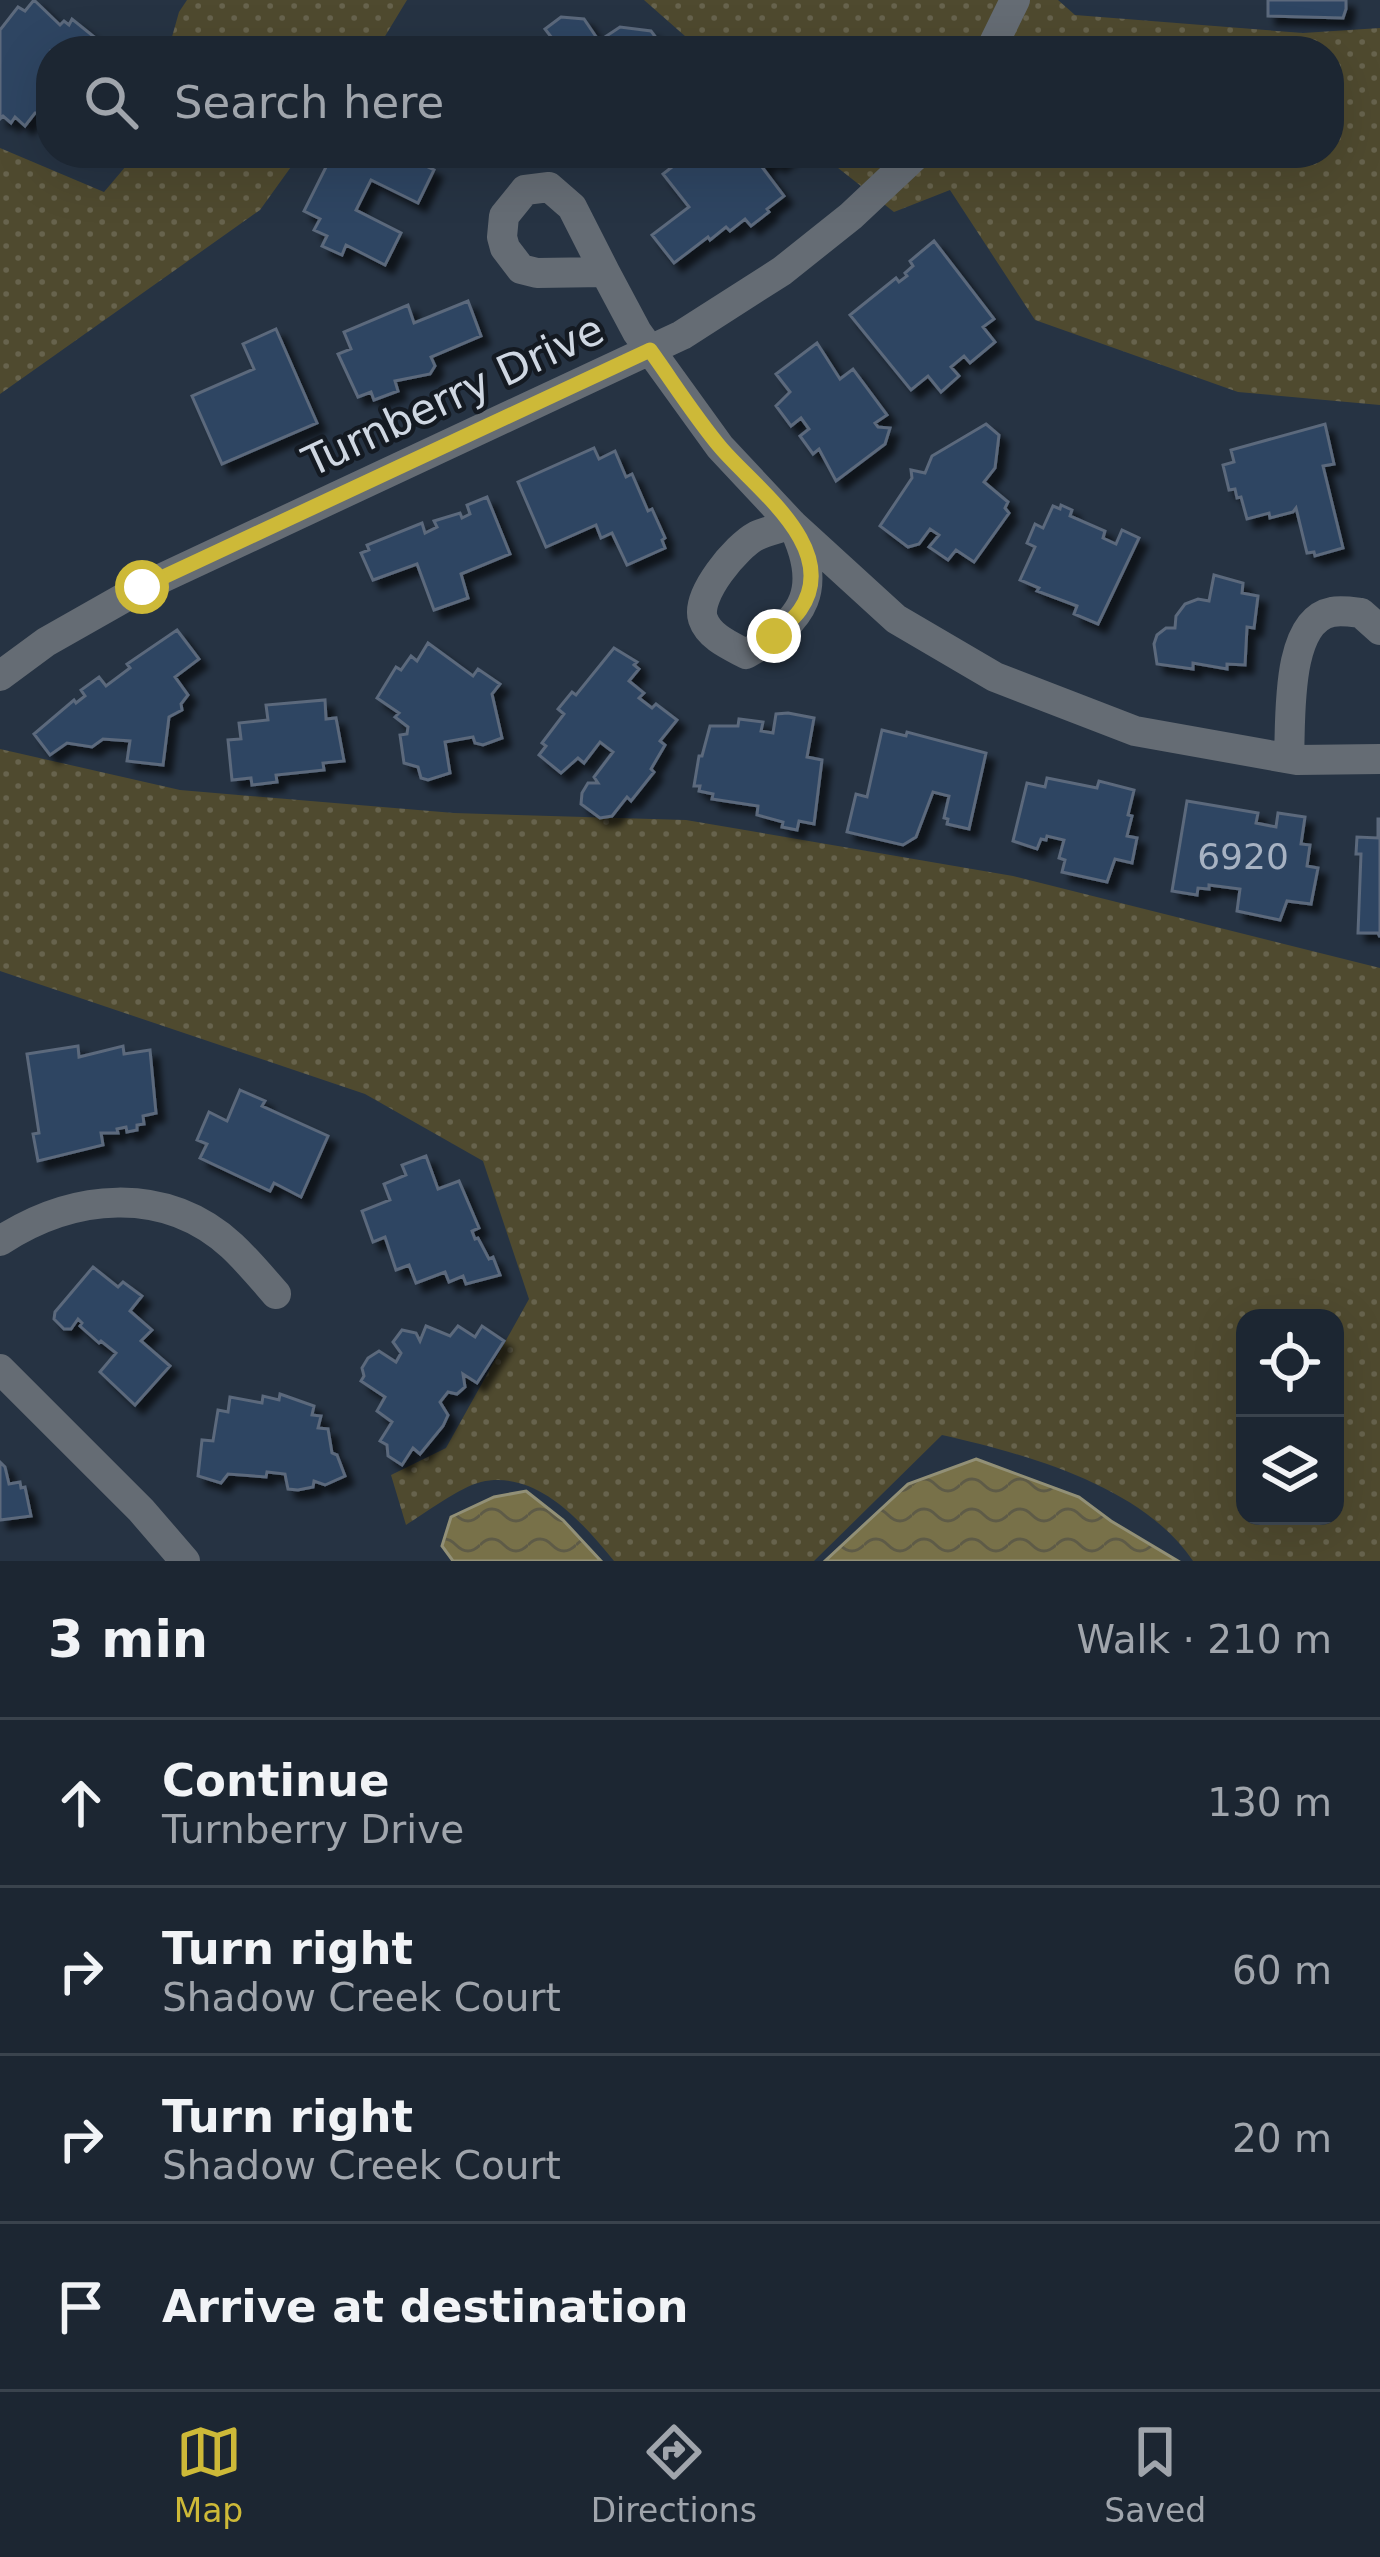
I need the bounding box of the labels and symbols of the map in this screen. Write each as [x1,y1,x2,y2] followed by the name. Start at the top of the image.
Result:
[294,304,611,487] street label: Turnberry Drive
[115,560,169,614] route start
[747,609,801,663] route end
[1197,836,1289,877] house number: 6920

